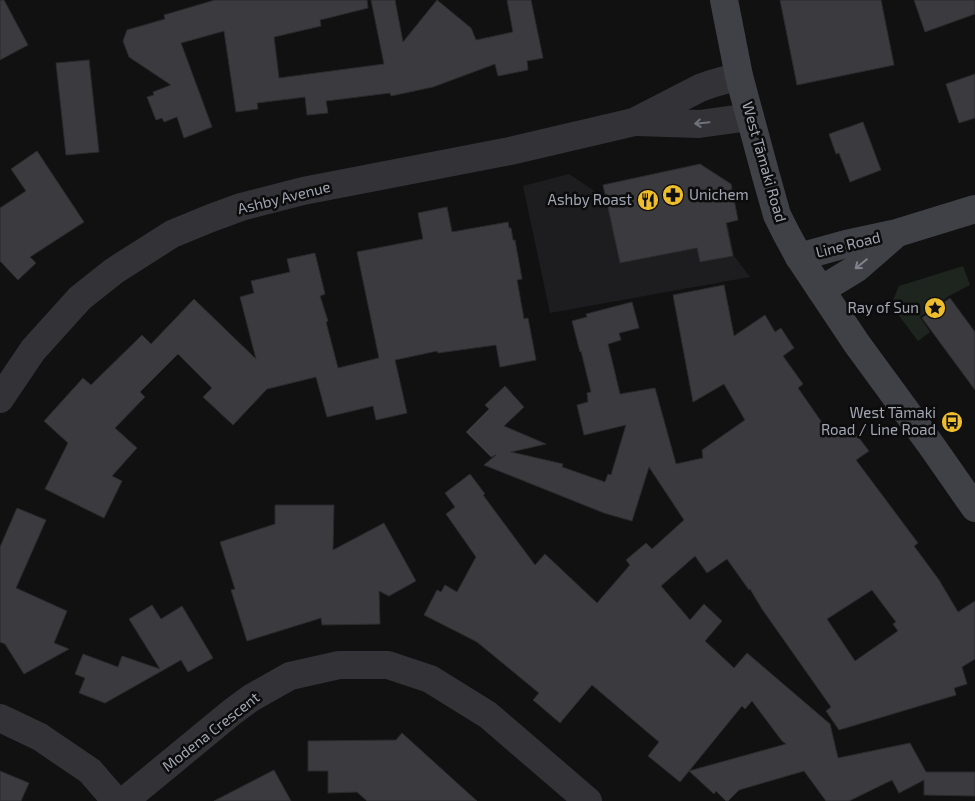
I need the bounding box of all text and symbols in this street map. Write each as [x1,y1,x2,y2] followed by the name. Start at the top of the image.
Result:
[739,99,791,224] street label: West Tāmaki Road
[694,118,710,128] one-way arrow
[235,177,332,217] street label: Ashby Avenue
[661,183,685,207] pharmacy icon: Unichem
[689,185,749,203] place label: Unichem
[636,188,660,212] restaurant icon: Ashby Roast
[548,190,632,208] place label: Ashby Roast
[814,227,882,261] street label: Line Road
[854,259,867,270] one-way arrow
[923,296,947,320] place icon: Ray of Sun
[848,298,919,316] place label: Ray of Sun
[821,403,936,438] place label: West Tāmaki Road / Line Road
[940,410,964,434] bus stop icon: West Tāmaki Road / Line Road
[158,688,263,775] street label: Modena Crescent

